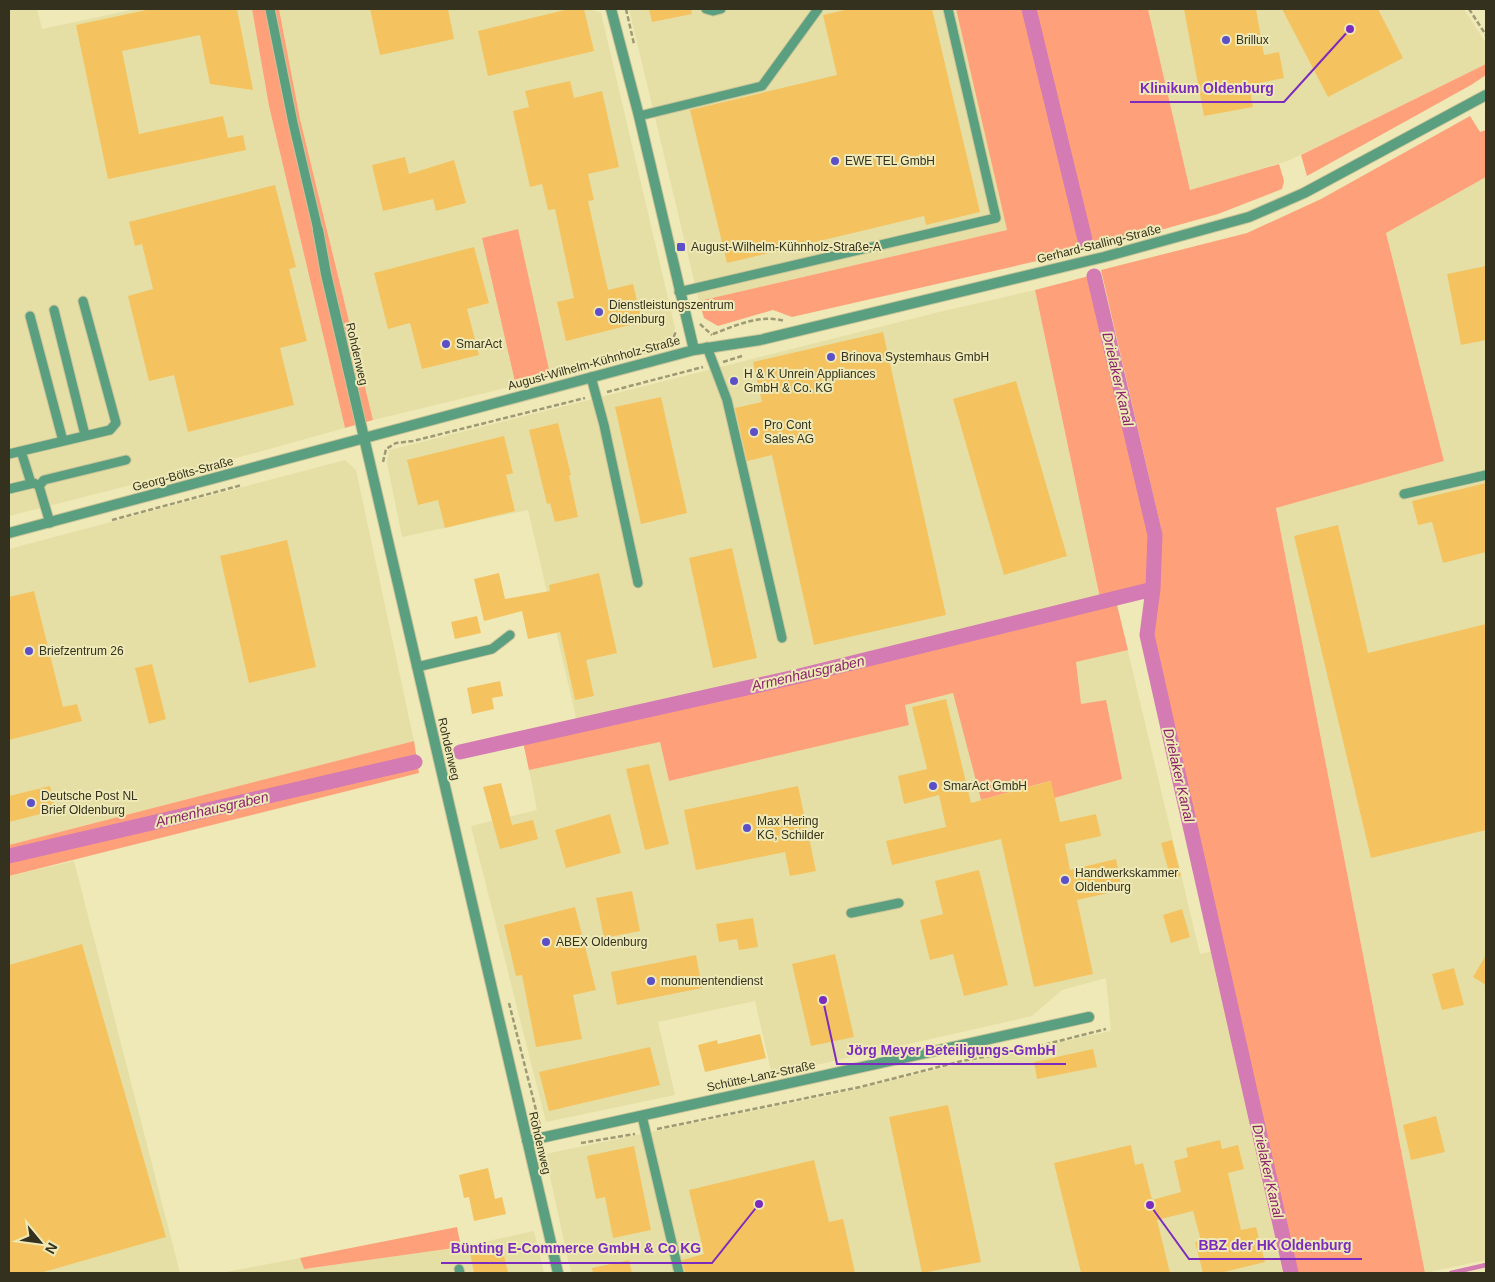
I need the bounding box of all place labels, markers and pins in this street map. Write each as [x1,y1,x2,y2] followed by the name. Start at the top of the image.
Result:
[1236,33,1269,47] place label: Brillux
[1220,34,1232,46] marker: Brillux
[1130,73,1284,102] callout: Klinikum Oldenburg
[845,154,935,168] place label: EWE TEL GmbH
[829,155,841,167] marker: EWE TEL GmbH
[691,240,881,254] place label: August-Wilhelm-Kühnholz-Straße-A
[675,241,687,253] marker: August-Wilhelm-Kühnholz-Straße-A
[609,298,734,326] place label: Dienstleistungszentrum Oldenburg
[593,306,605,318] marker: Dienstleistungszentrum Oldenburg
[456,337,503,351] place label: SmarAct
[440,338,452,350] marker: SmarAct
[841,350,989,364] place label: Brinova Systemhaus GmbH
[825,351,837,363] marker: Brinova Systemhaus GmbH
[744,367,875,395] place label: H & K Unrein Appliances GmbH & Co. KG
[728,375,740,387] marker: H & K Unrein Appliances GmbH & Co. KG
[764,418,814,446] place label: Pro Cont Sales AG
[748,426,760,438] marker: Pro Cont Sales AG
[39,644,124,658] place label: Briefzentrum 26
[23,645,35,657] marker: Briefzentrum 26
[943,779,1027,793] place label: SmarAct GmbH
[927,780,939,792] marker: SmarAct GmbH
[41,789,138,817] place label: Deutsche Post NL Brief Oldenburg
[25,797,37,809] marker: Deutsche Post NL Brief Oldenburg
[757,814,824,842] place label: Max Hering KG, Schilder
[741,822,753,834] marker: Max Hering KG, Schilder
[1075,866,1178,894] place label: Handwerkskammer Oldenburg
[1059,874,1071,886] marker: Handwerkskammer Oldenburg
[556,935,647,949] place label: ABEX Oldenburg
[540,936,552,948] marker: ABEX Oldenburg
[661,974,764,988] place label: monumentendienst
[645,975,657,987] marker: monumentendienst
[837,1035,1066,1064] callout: Jörg Meyer Beteiligungs-GmbH
[1189,1230,1362,1259] callout: BBZ der HK Oldenburg
[441,1234,712,1263] callout: Bünting E-Commerce GmbH & Co KG

